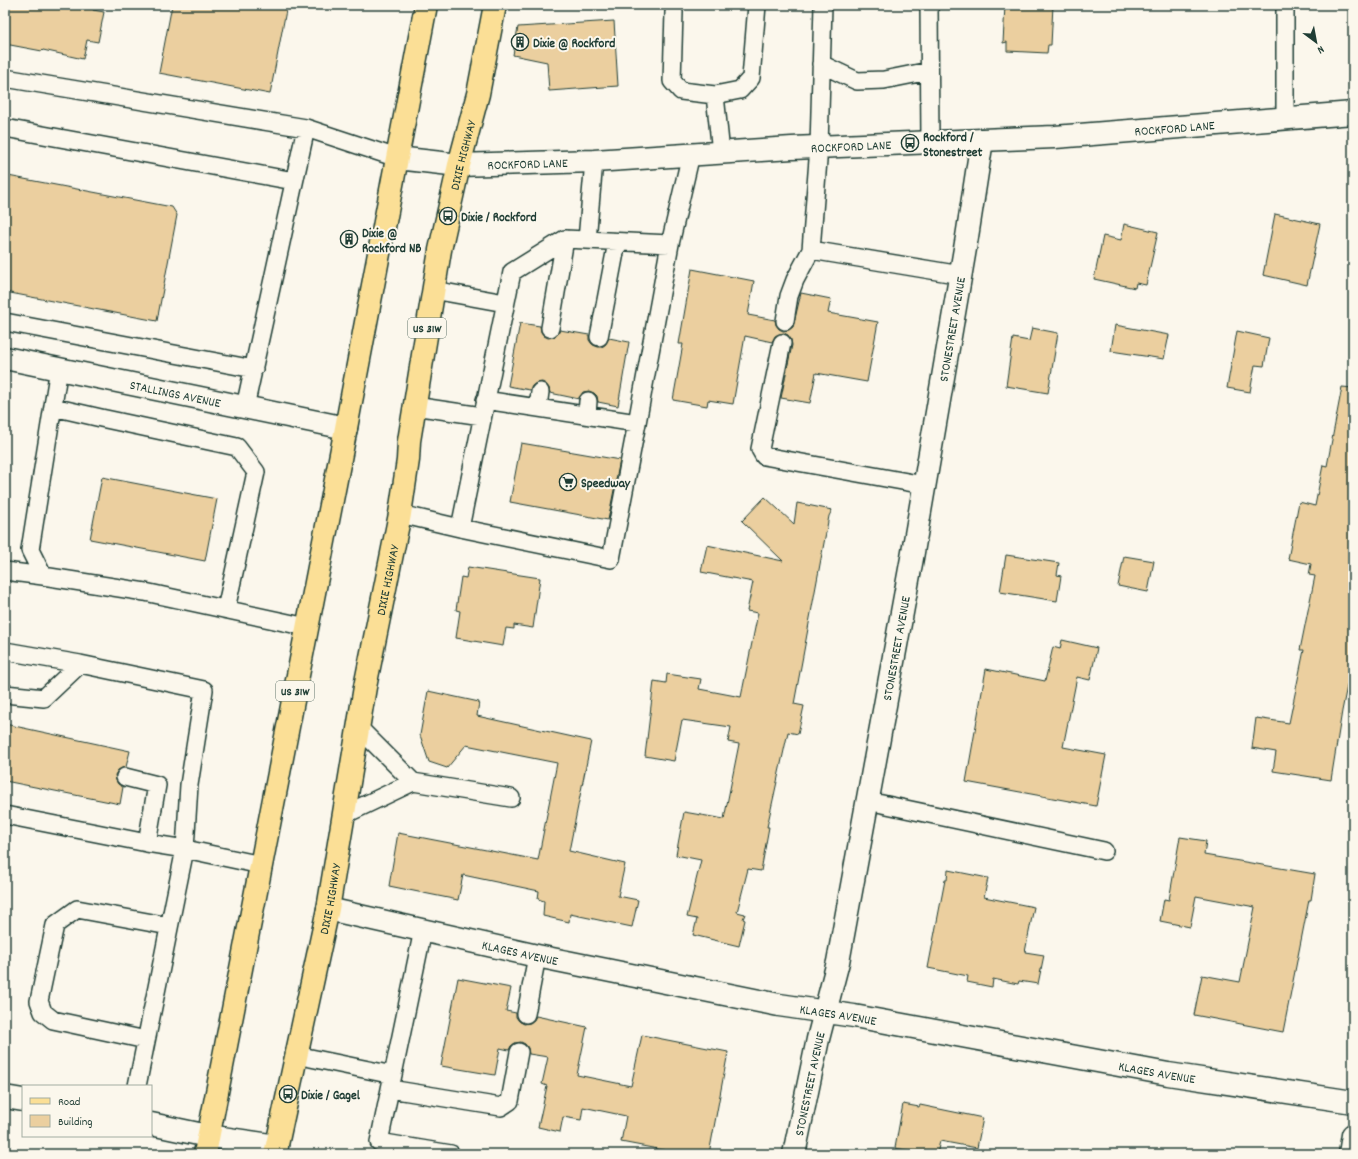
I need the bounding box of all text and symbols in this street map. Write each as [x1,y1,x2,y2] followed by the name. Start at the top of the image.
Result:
[1296,22,1336,62] north arrow
[510,32,530,52] building icon: Dixie @ Rockford
[533,35,615,54] place label: Dixie @ Rockford
[1313,41,1327,57] text: N
[447,117,483,192] street label: DIXIE HIGHWAY
[1134,117,1216,143] street label: ROCKFORD LANE
[923,129,983,163] place label: Rockford / Stonestreet
[900,133,920,153] bus stop icon: Rockford / Stonestreet
[811,137,892,159] street label: ROCKFORD LANE
[487,155,568,176] street label: ROCKFORD LANE
[438,206,458,226] bus stop icon: Dixie / Rockford
[461,209,537,228] place label: Dixie / Rockford
[362,225,422,259] place label: Dixie @ Rockford NB
[339,229,359,249] building icon: Dixie @ Rockford NB
[935,276,972,383] street label: STONESTREET AVENUE
[408,318,446,338] road number: US 31W
[128,377,222,414] street label: STALLINGS AVENUE
[558,472,578,492] supermarket icon: Speedway
[581,475,631,494] place label: Speedway
[373,542,406,617] street label: DIXIE HIGHWAY
[879,595,917,703] street label: STONESTREET AVENUE
[276,681,314,701] road number: US 31W
[316,861,348,936] street label: DIXIE HIGHWAY
[480,937,560,972] street label: KLAGES AVENUE
[798,1001,878,1032] street label: KLAGES AVENUE
[791,1030,832,1138] street label: STONESTREET AVENUE
[1117,1058,1196,1090] street label: KLAGES AVENUE
[278,1084,298,1104] bus stop icon: Dixie / Gagel
[22,1085,152,1137] legend
[301,1087,361,1106] place label: Dixie / Gagel
[58,1094,80,1111] text: Road
[58,1114,93,1131] text: Building

